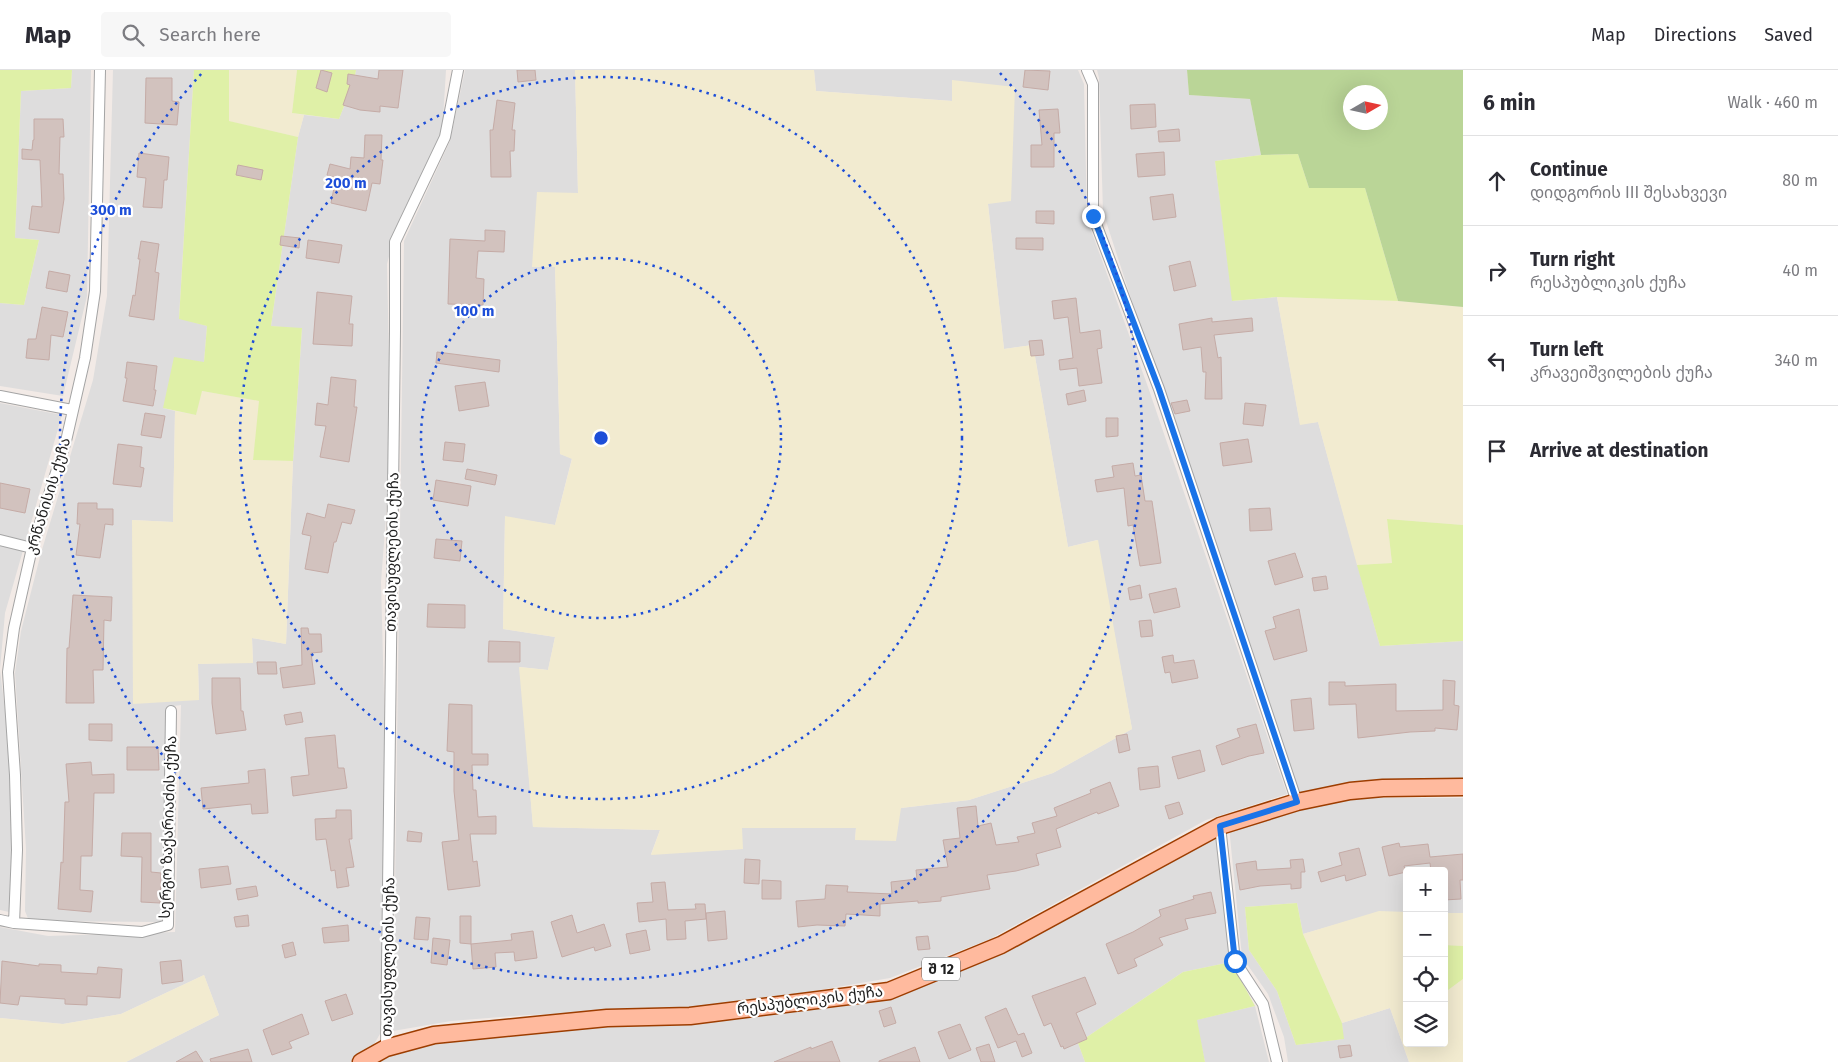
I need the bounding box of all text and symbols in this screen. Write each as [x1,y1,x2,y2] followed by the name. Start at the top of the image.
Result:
[101,12,451,57] search box
[25,21,71,49] text: Map
[119,21,147,49] icon: search
[159,23,261,46] text: Search here
[1591,24,1626,46] text: Map
[1654,24,1736,46] text: Directions
[1764,24,1813,46] text: Saved
[1343,85,1388,130] north arrow
[1483,90,1536,116] text: 6 min
[1728,93,1818,112] text: Walk · 460 m
[1530,158,1608,181] text: Continue
[1483,167,1511,195] icon: ahead
[1782,171,1818,190] text: 80 m
[325,174,367,192] text: 200 m
[1530,183,1727,202] text: დიდგორის III შესახვევი
[89,201,132,219] text: 300 m
[1082,205,1105,228] route end
[1530,248,1615,271] text: Turn right
[1483,257,1511,285] icon: right
[1783,261,1818,280] text: 40 m
[1530,273,1686,292] text: რესპუბლიკის ქუჩა
[454,302,494,320] text: 100 m
[1530,338,1604,361] text: Turn left
[1483,347,1511,375] icon: left
[1775,351,1818,370] text: 340 m
[1530,363,1713,382] text: კრავეიშვილების ქუჩა
[592,429,610,447] centre of rings
[22,435,74,557] street label: კრწანისის ქუჩა
[1483,437,1511,465] icon: arrive
[1530,439,1709,462] text: Arrive at destination
[382,472,402,632] street label: თავისუფლების ქუჩა
[156,735,180,919] street label: სერგო ზაქარიაძის ქუჩა
[1403,867,1448,1047] map controls
[1403,867,1448,912] button: +
[378,877,398,1037] street label: თავისუფლების ქუჩა
[1403,912,1448,957] button: −
[1224,950,1247,973] route start
[1403,957,1448,1002] button: locate
[922,958,960,981] road number: შ 12
[736,982,884,1018] street label: რესპუბლიკის ქუჩა
[1403,1002,1448,1047] button: layers

